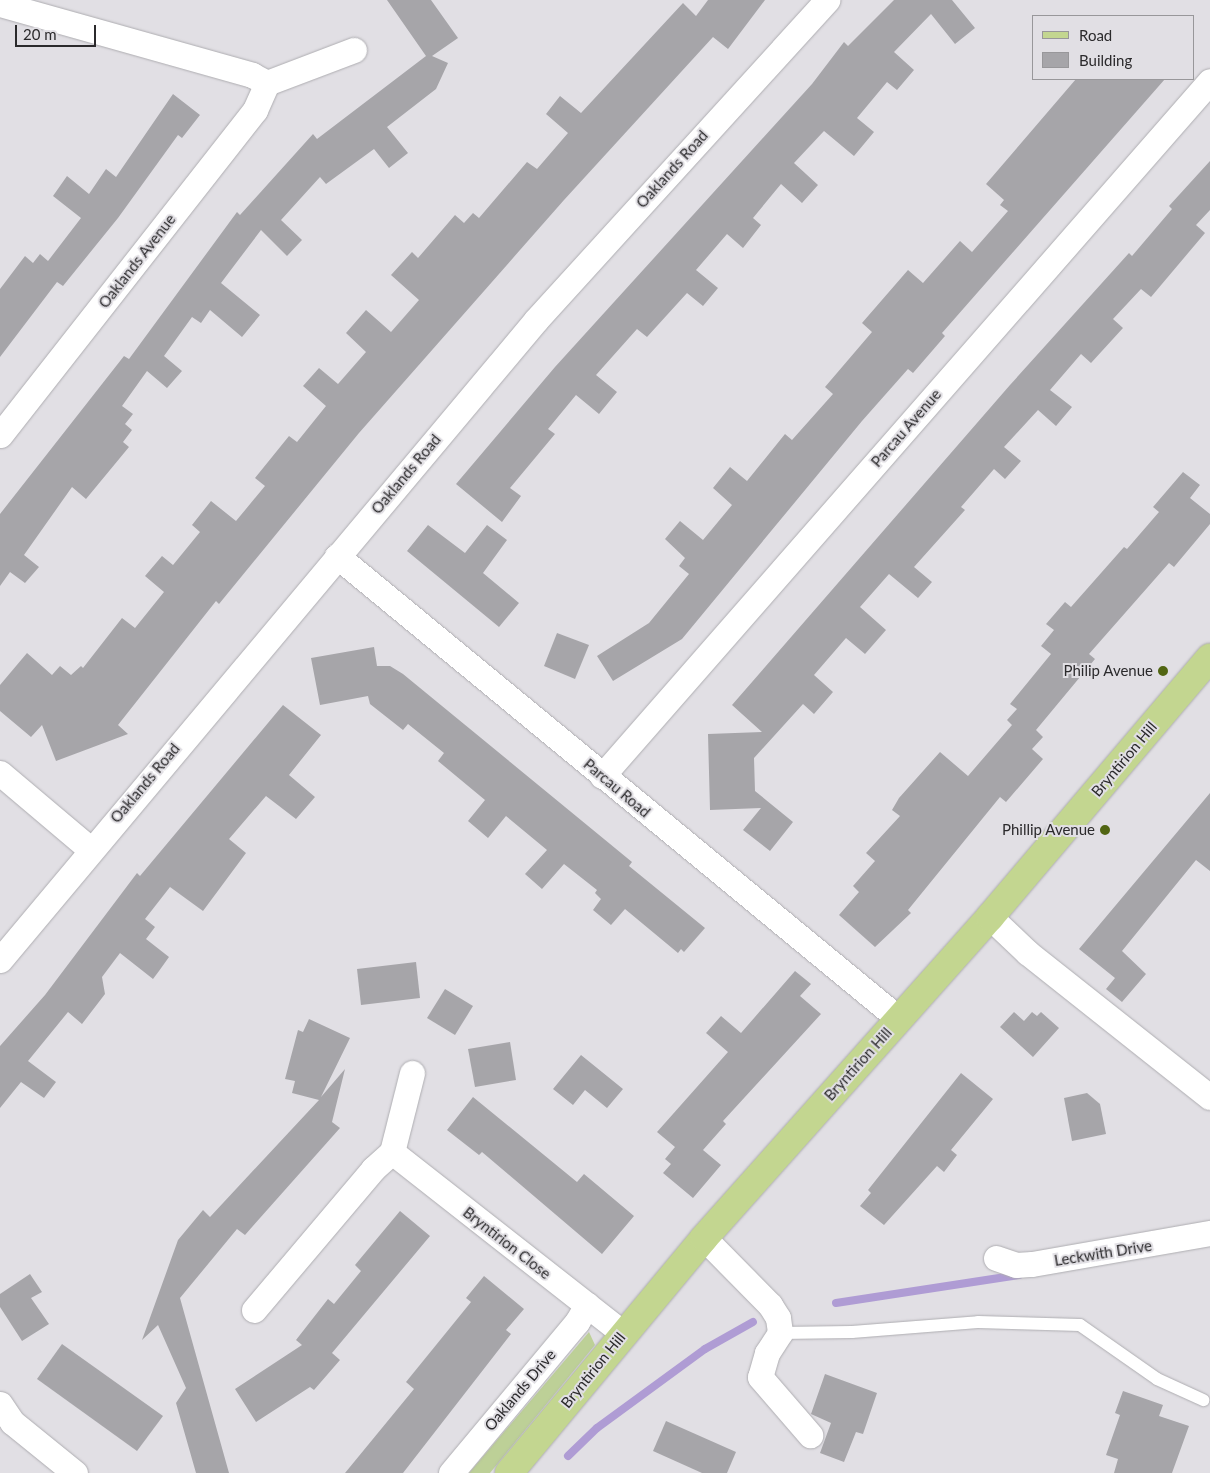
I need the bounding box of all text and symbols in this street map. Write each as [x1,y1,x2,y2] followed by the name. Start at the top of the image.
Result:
[18,15,99,47] scale bar
[1032,15,1195,80] legend
[23,25,57,43] text: 20 m
[1079,26,1112,44] text: Road
[1079,51,1132,69] text: Building
[632,126,712,212] street label: Oaklands Road
[95,210,179,312] street label: Oaklands Avenue
[867,385,945,471] street label: Parcau Avenue
[368,431,444,517] street label: Oaklands Road
[1063,662,1153,680] place label: Philip Avenue
[1157,665,1169,677] marker: Philip Avenue
[1088,718,1160,800] street label: Bryntirion Hill
[107,740,183,826] street label: Oaklands Road
[580,755,654,821] street label: Parcau Road
[1001,821,1095,839] place label: Phillip Avenue
[1099,824,1111,836] marker: Phillip Avenue
[821,1024,895,1104] street label: Bryntirion Hill
[460,1203,554,1283] street label: Bryntirion Close
[1053,1236,1153,1270] street label: Leckwith Drive
[557,1329,629,1411] street label: Bryntirion Hill
[481,1346,559,1434] street label: Oaklands Drive

